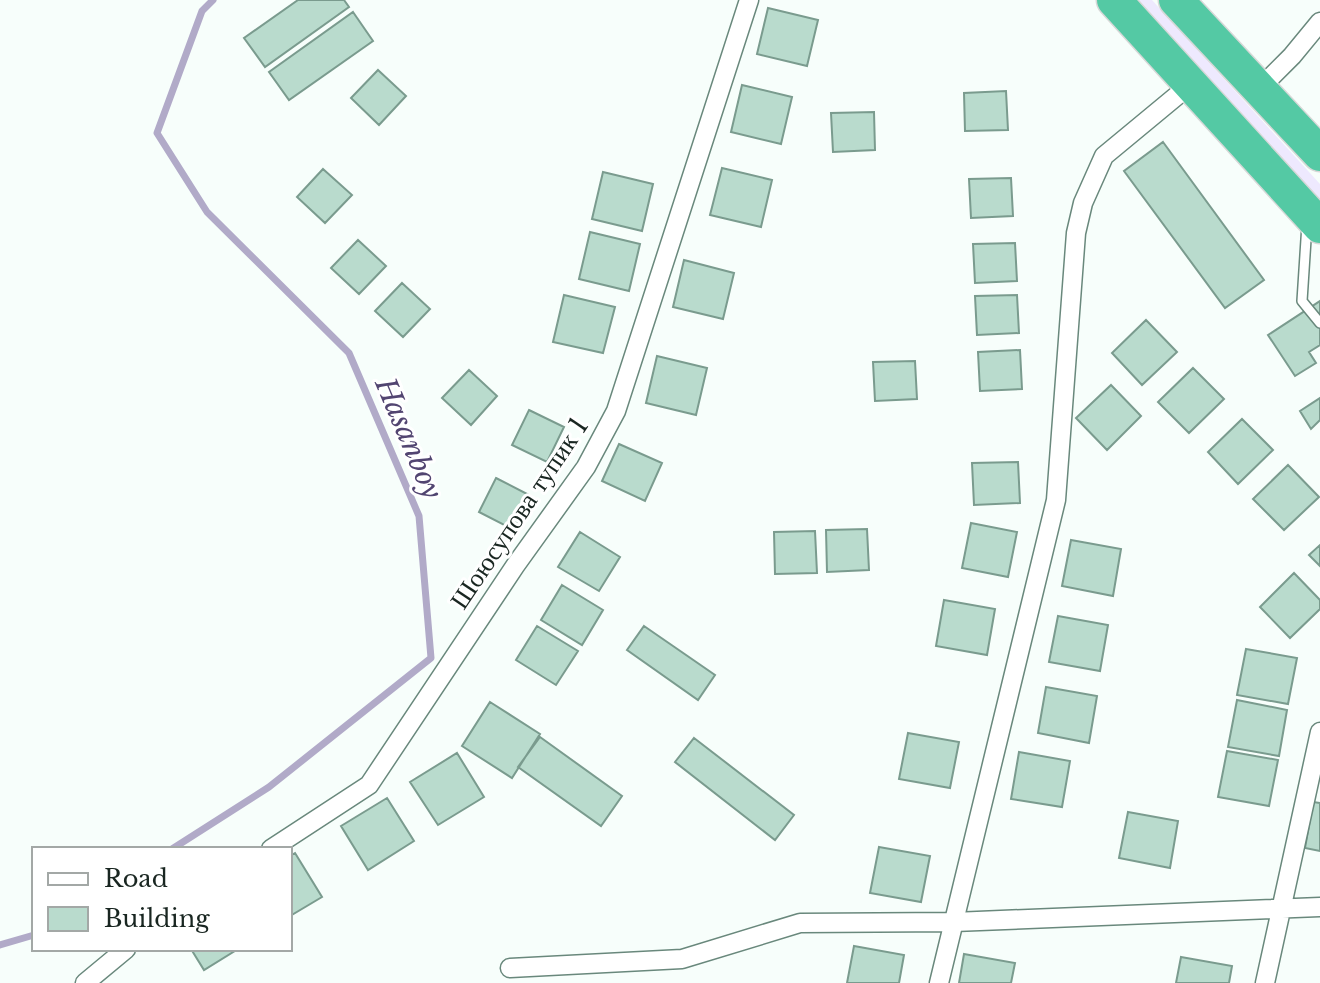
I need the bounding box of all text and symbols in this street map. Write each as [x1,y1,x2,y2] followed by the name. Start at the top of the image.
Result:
[367,371,450,505] water label: Hasanboy
[443,411,595,615] street label: Шоюсупова тупик 1
[32,847,292,951] legend
[104,864,168,893] text: Road
[104,904,210,933] text: Building

